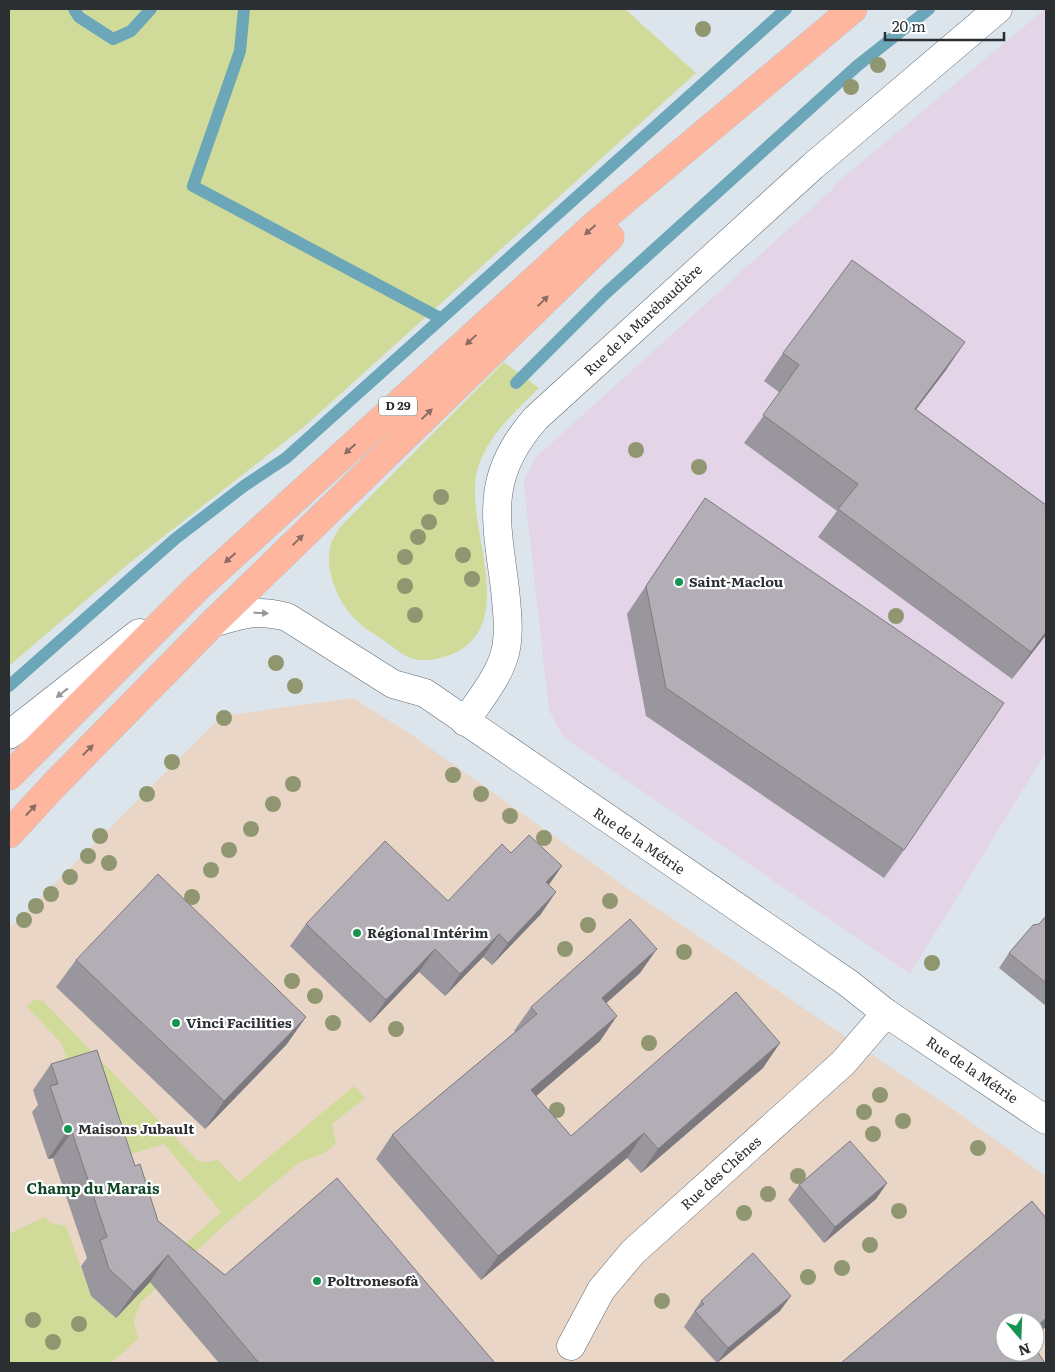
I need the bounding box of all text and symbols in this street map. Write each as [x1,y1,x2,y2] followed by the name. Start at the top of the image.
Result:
[885,10,1004,42] scale bar
[892,14,926,37] text: 20 m
[585,224,597,236] one-way arrow
[579,259,706,379] street label: Rue de la Marébaudière
[537,295,549,307] one-way arrow
[464,334,477,345] one-way arrow
[379,396,417,416] road number: D 29
[420,408,432,420] one-way arrow
[345,443,357,455] one-way arrow
[292,534,304,546] one-way arrow
[224,552,236,564] one-way arrow
[689,571,784,591] place label: Saint-Maclou
[673,576,685,588] marker: Saint-Maclou
[253,609,269,617] one-way arrow
[55,688,69,698] one-way arrow
[82,745,94,757] one-way arrow
[590,802,689,878] street label: Rue de la Métrie
[25,804,37,816] one-way arrow
[367,922,489,942] place label: Régional Intérim
[351,927,363,939] marker: Régional Intérim
[186,1012,292,1032] place label: Vinci Facilities
[170,1017,182,1029] marker: Vinci Facilities
[923,1031,1022,1107] street label: Rue de la Métrie
[78,1118,195,1138] place label: Maisons Jubault
[62,1123,74,1135] marker: Maisons Jubault
[676,1131,765,1214] street label: Rue des Chênes
[27,1176,160,1199] district label: Champ du Marais
[327,1270,420,1290] place label: Poltronesofà
[311,1275,323,1287] marker: Poltronesofà
[995,1312,1045,1362] north arrow
[1016,1339,1033,1362] text: N

